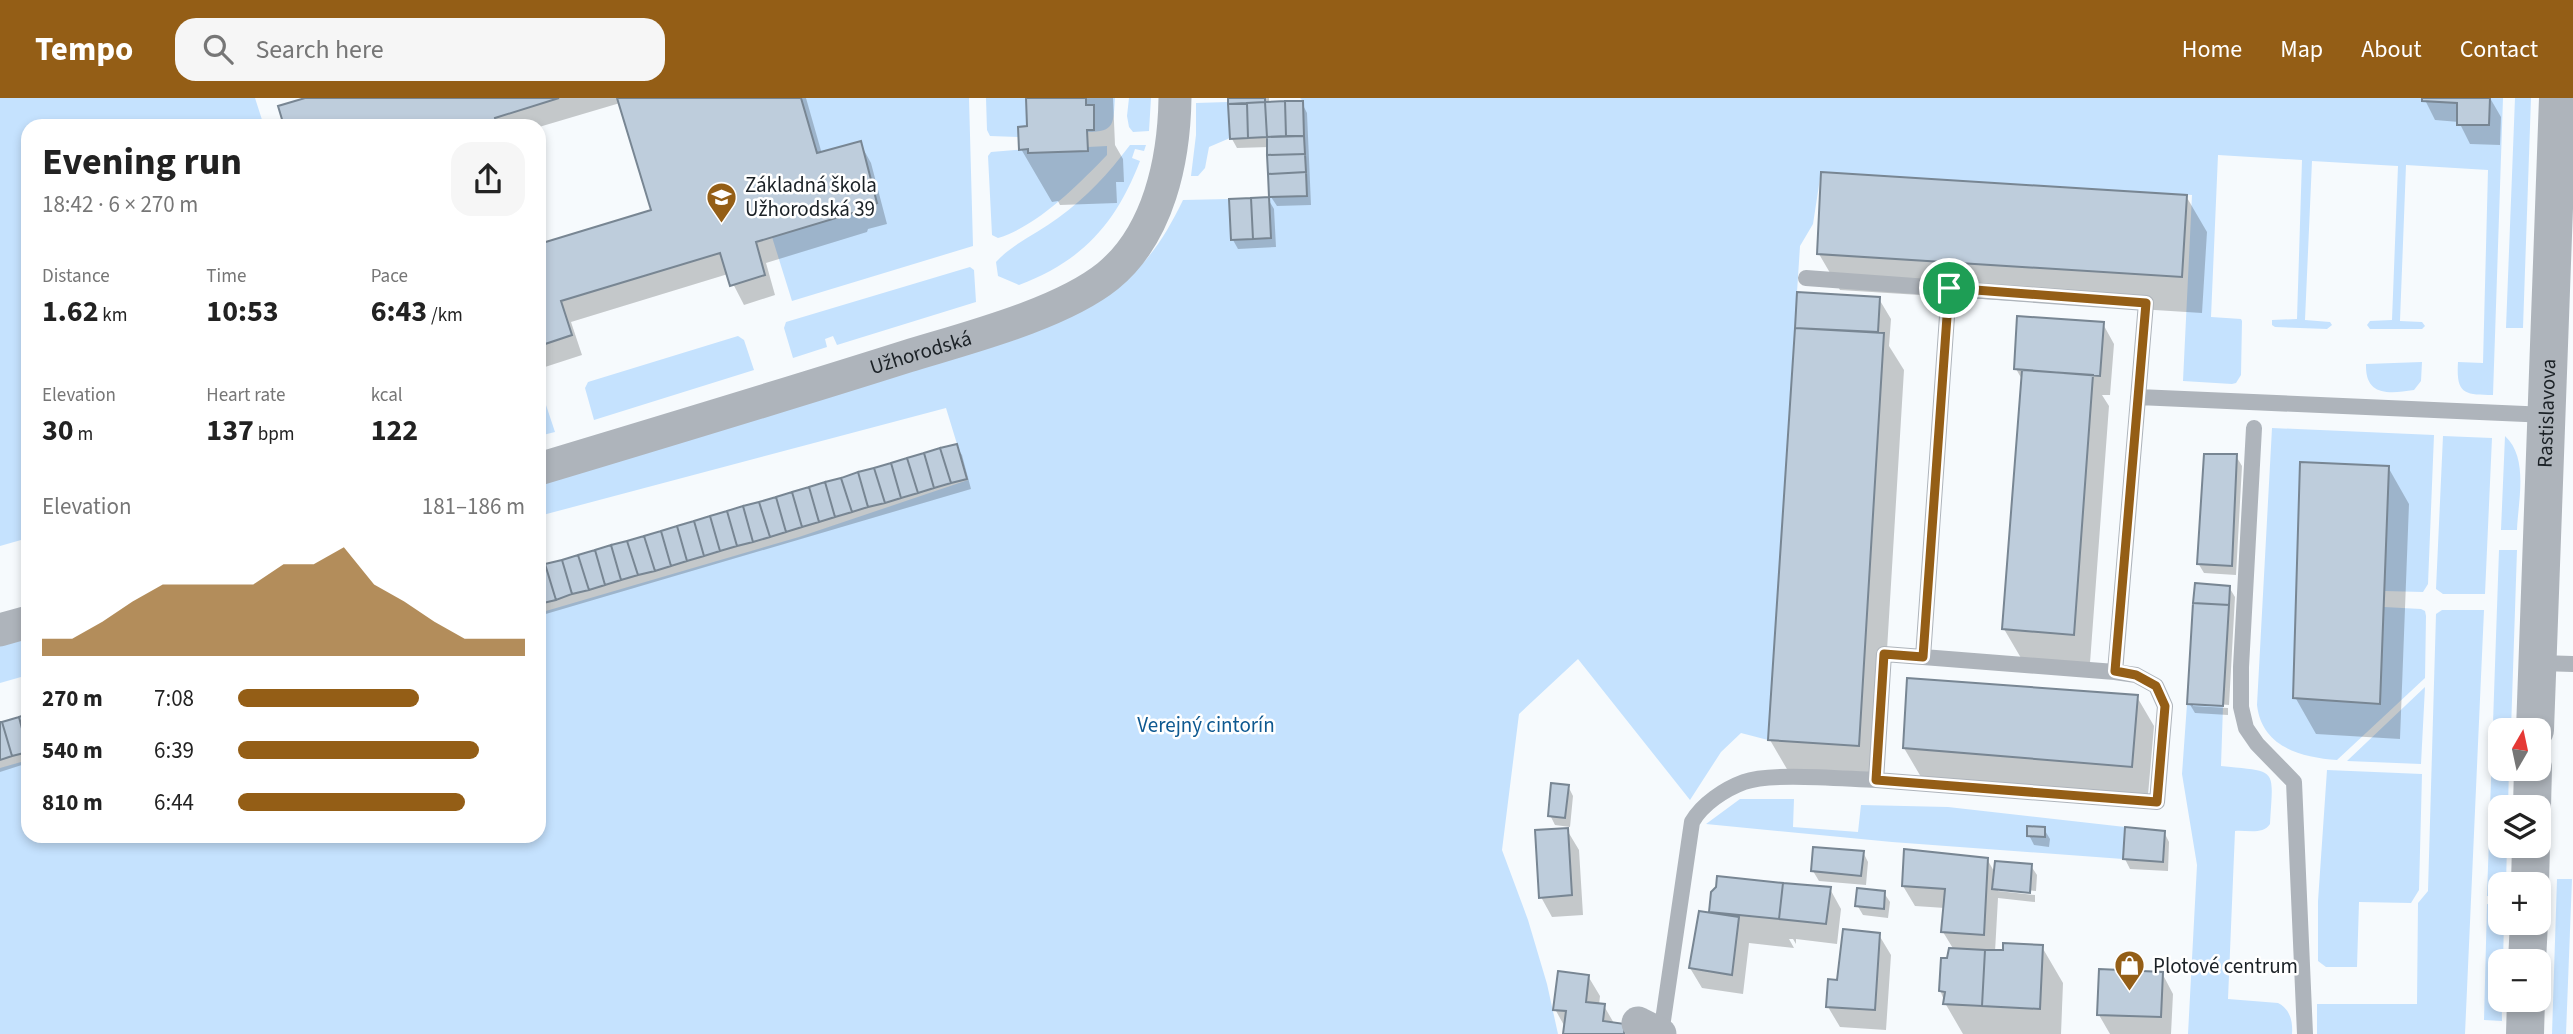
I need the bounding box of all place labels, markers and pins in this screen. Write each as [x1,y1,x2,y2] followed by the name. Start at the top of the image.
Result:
[745,170,877,224] place label: Základná škola Užhorodská 39
[705,180,739,224] school or university icon: Základná škola Užhorodská 39
[1919,258,1979,318] pin
[2113,949,2147,993] shop icon: Plotové centrum
[2153,951,2298,981] place label: Plotové centrum

